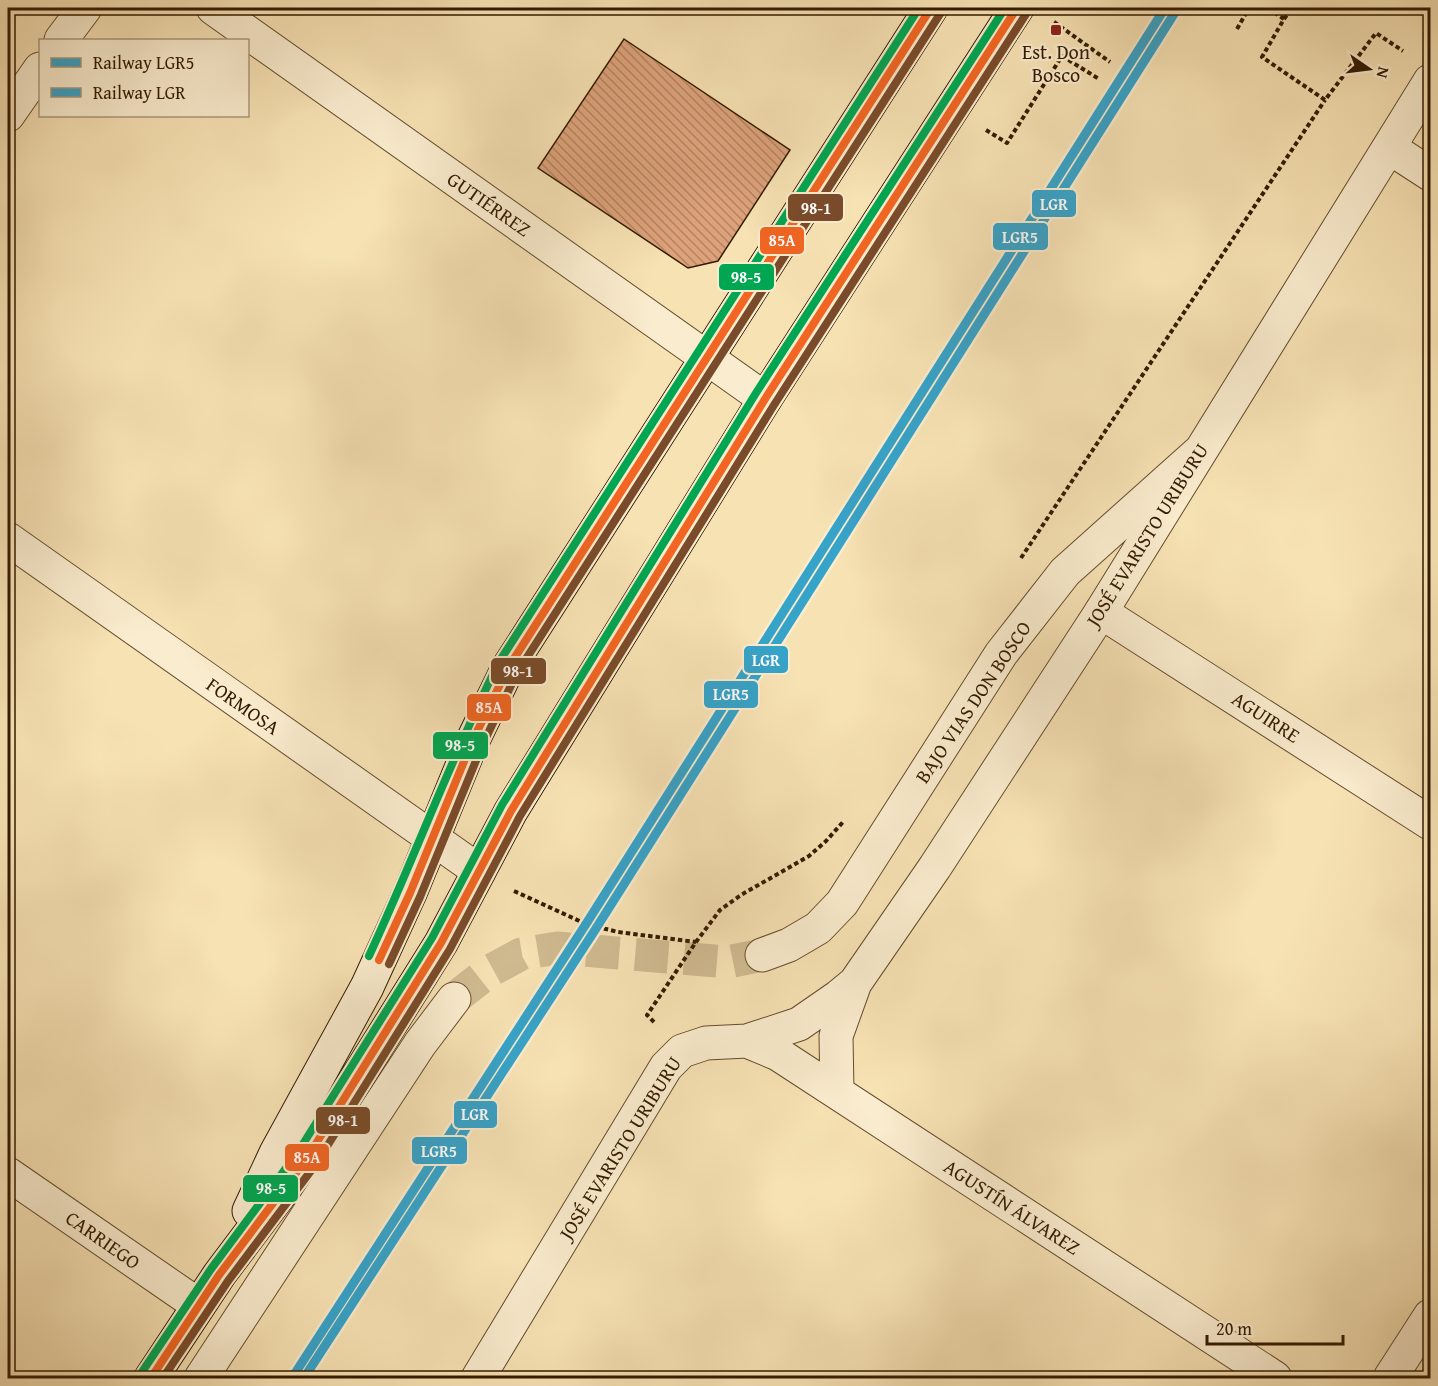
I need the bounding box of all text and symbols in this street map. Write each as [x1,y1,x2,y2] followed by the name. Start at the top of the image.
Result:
[1049,23,1063,37] marker: Est. Don Bosco
[1022,37,1090,89] place label: Est. Don Bosco
[39,39,249,117] legend
[1339,39,1399,99] north arrow
[93,49,194,76] text: Railway LGR5
[1371,65,1396,81] text: N
[93,79,186,106] text: Railway LGR
[442,164,537,243] street label: GUTIÉRREZ
[1031,189,1077,218] line badge: LGR
[1040,192,1068,216] text: LGR
[787,193,844,222] line badge: 98-1
[801,196,831,220] text: 98-1
[992,222,1049,251] line badge: LGR5
[1002,225,1038,249] text: LGR5
[759,226,805,255] line badge: 85A
[769,228,796,252] text: 85A
[718,263,775,291] line badge: 98-5
[731,265,761,289] text: 98-5
[1077,437,1215,635] street label: JOSÉ EVARISTO URIBURU
[907,615,1038,789] street label: BAJO VIAS DON BOSCO
[743,645,789,674] line badge: LGR
[752,648,780,672] text: LGR
[490,657,547,685] line badge: 98-1
[503,659,533,683] text: 98-1
[201,670,286,742] street label: FORMOSA
[703,680,759,709] line badge: LGR5
[713,682,749,706] text: LGR5
[1226,684,1306,749] street label: AGUIRRE
[466,693,512,722] line badge: 85A
[476,695,503,719] text: 85A
[432,731,489,760] line badge: 98-5
[445,733,475,757] text: 98-5
[550,1050,688,1248] street label: JOSÉ EVARISTO URIBURU
[453,1100,498,1129] line badge: LGR
[461,1102,489,1126] text: LGR
[315,1106,371,1135] line badge: 98-1
[328,1108,358,1132] text: 98-1
[411,1136,468,1165] line badge: LGR5
[421,1139,457,1163] text: LGR5
[284,1143,330,1172] line badge: 85A
[294,1145,321,1169] text: 85A
[939,1152,1086,1261] street label: AGUSTÍN ÁLVAREZ
[242,1174,299,1203] line badge: 98-5
[256,1176,286,1200] text: 98-5
[60,1203,147,1276] street label: CARRIEGO
[1207,1308,1344,1346] scale bar
[1216,1315,1252,1342] text: 20 m

